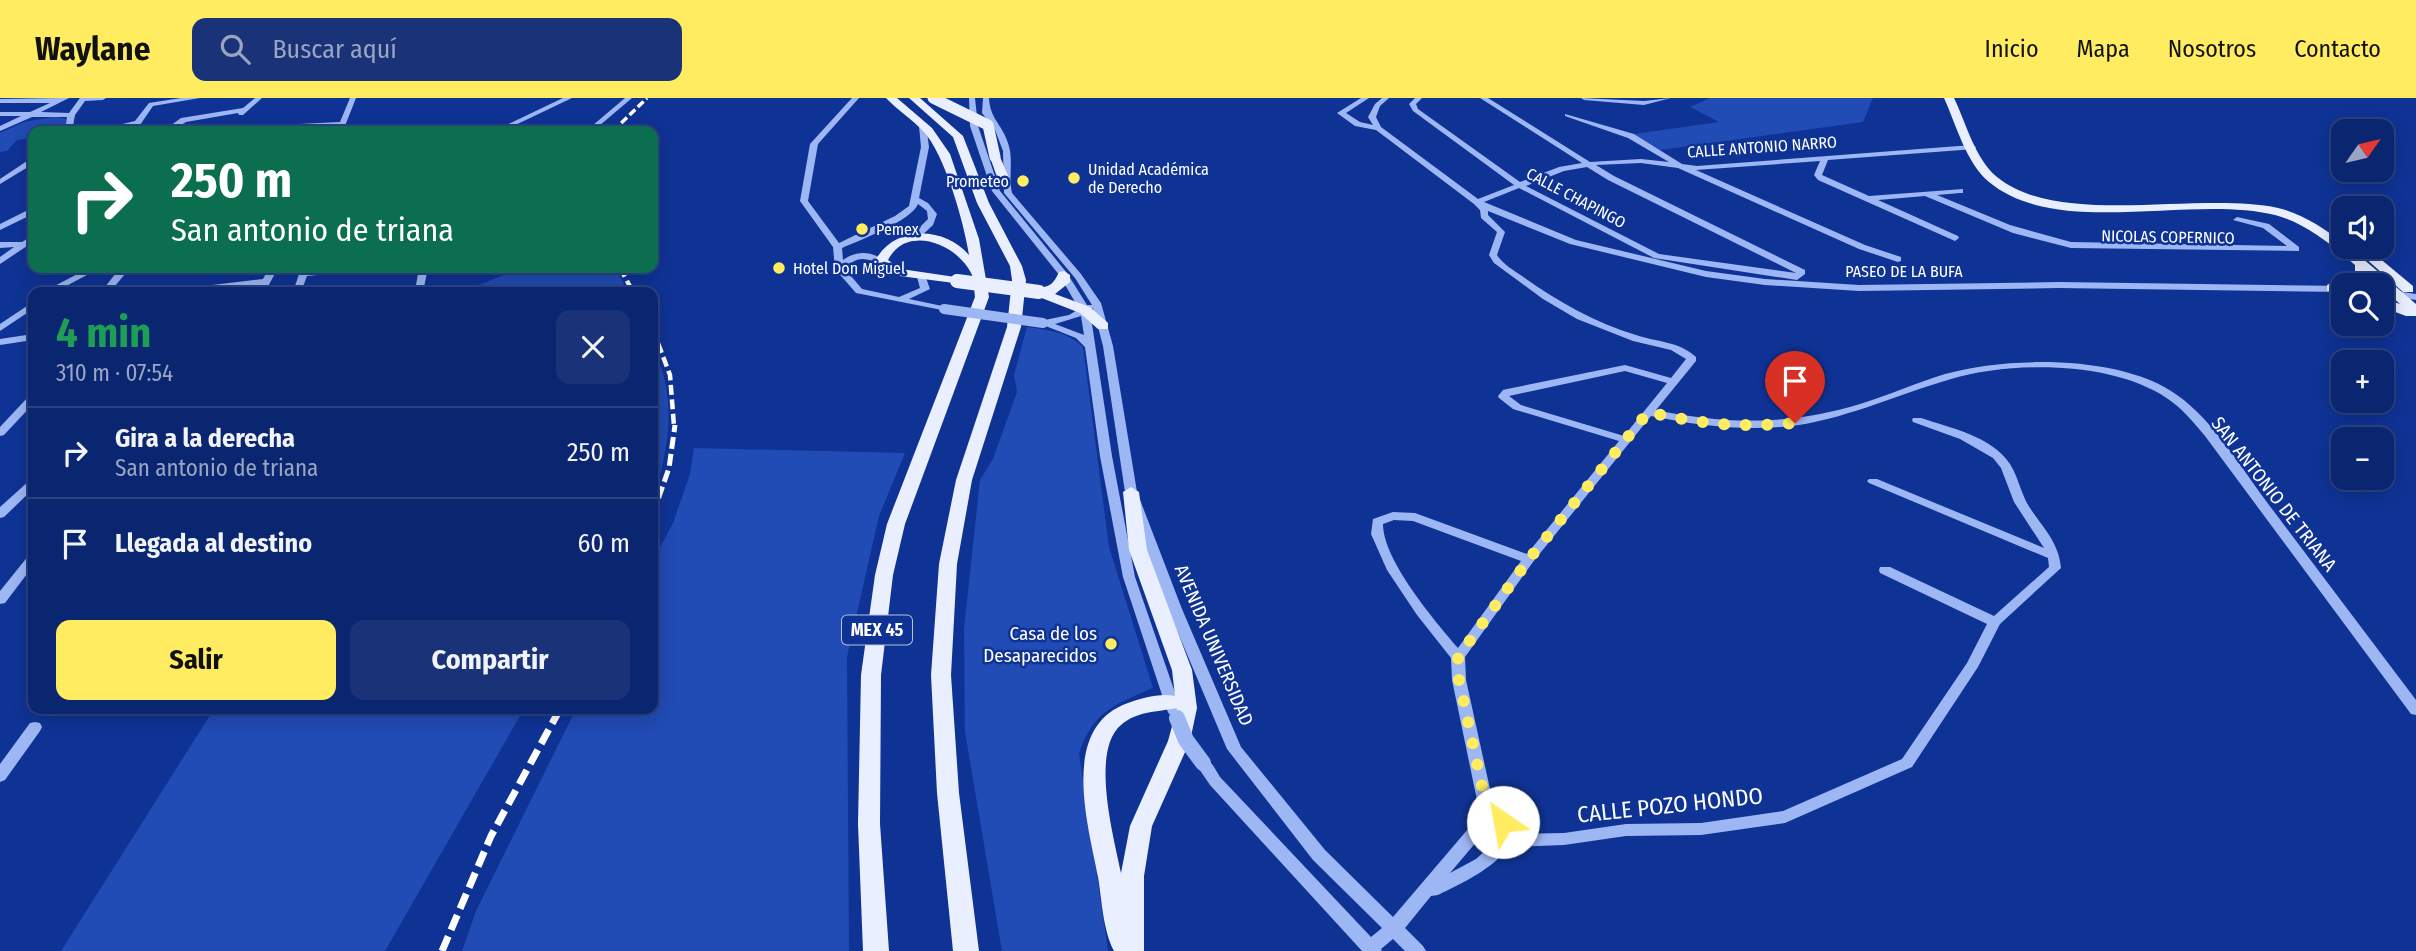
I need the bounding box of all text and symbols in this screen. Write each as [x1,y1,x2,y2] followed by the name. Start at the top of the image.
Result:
[192,18,682,81] search box
[35,29,150,69] text: Waylane
[216,30,254,68] icon: search
[272,34,397,65] text: Buscar aquí
[1985,35,2039,63] text: Inicio
[2077,35,2130,63] text: Mapa
[2168,35,2256,63] text: Nosotros
[2294,35,2381,63] text: Contacto
[2331,119,2394,182] north arrow
[2331,119,2394,490] map controls
[1686,132,1838,162] street label: CALLE ANTONIO NARRO
[171,151,292,210] text: 250 m
[56,154,147,245] icon: right
[1088,160,1209,197] place label: Unidad Académica de Derecho
[1523,164,1629,232] street label: CALLE CHAPINGO
[1066,170,1082,186] marker: Unidad Académica de Derecho
[946,172,1009,191] place label: Prometeo
[1015,173,1031,189] marker: Prometeo
[2331,196,2394,259] button: sound
[171,211,454,249] text: San antonio de triana
[876,220,919,239] place label: Pemex
[854,221,870,237] marker: Pemex
[2101,226,2235,248] street label: NICOLAS COPERNICO
[793,259,905,278] place label: Hotel Don Miguel
[771,260,787,276] marker: Hotel Don Miguel
[1845,262,1963,281] street label: PASEO DE LA BUFA
[2331,273,2394,336] button: search
[56,308,151,358] text: 4 min
[556,310,630,384] button: close
[2331,350,2394,413] button: +
[1765,351,1825,423] pin
[56,359,173,387] text: 310 m · 07:54
[1776,362,1814,400] icon: arrive
[2206,412,2342,576] street label: SAN ANTONIO DE TRIANA
[115,423,295,454] text: Gira a la derecha
[2331,427,2394,490] button: −
[56,434,94,472] icon: right
[567,437,630,468] text: 250 m
[115,454,318,482] text: San antonio de triana
[56,525,94,563] icon: arrive
[115,528,312,559] text: Llegada al destino
[577,528,630,559] text: 60 m
[1170,561,1258,729] street label: AVENIDA UNIVERSIDAD
[842,616,912,644] road number: MEX 45
[56,620,336,700] button: Salir
[350,620,630,700] button: Compartir
[983,622,1097,667] place label: Casa de los Desaparecidos
[1103,636,1119,652] marker: Casa de los Desaparecidos
[1576,781,1764,829] street label: CALLE POZO HONDO
[1466,785,1540,859] position arrow

